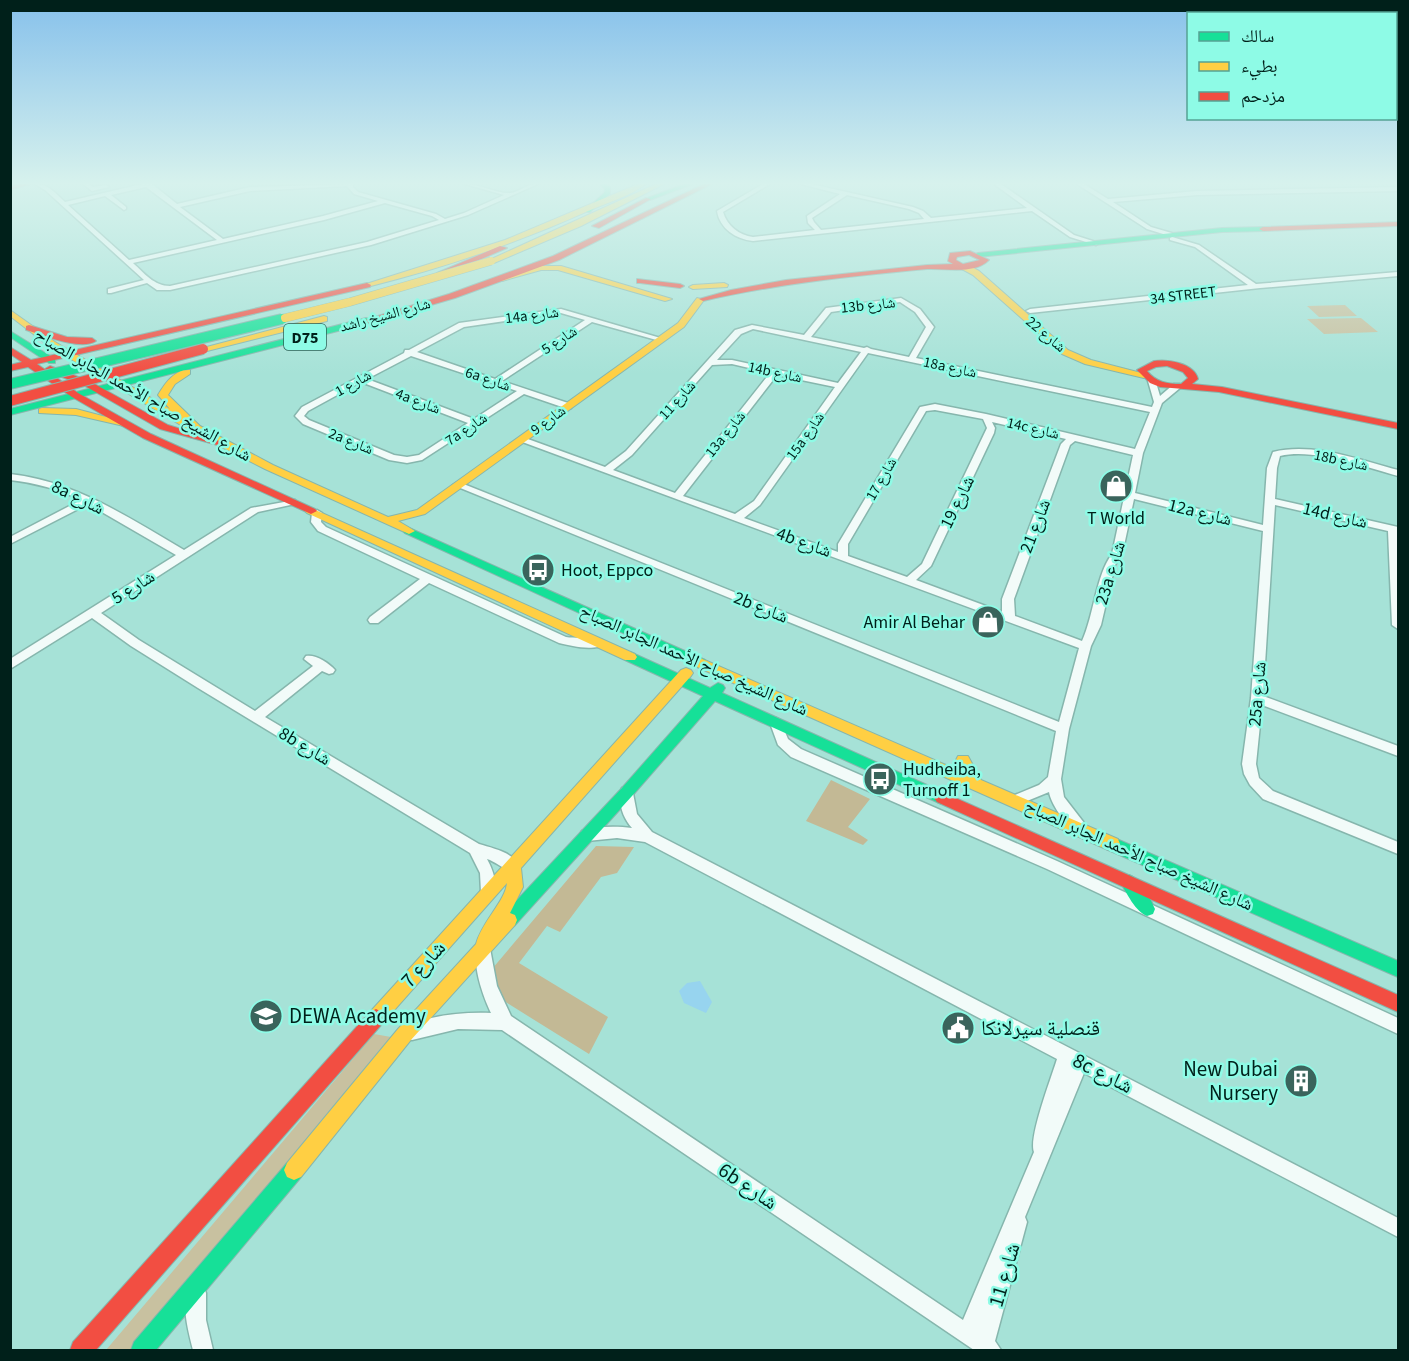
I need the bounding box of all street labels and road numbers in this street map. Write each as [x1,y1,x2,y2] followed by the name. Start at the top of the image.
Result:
[1149,281,1217,310] street label: 34 STREET
[840,292,896,319] street label: 13b شارع
[338,293,433,338] street label: شارع الشيخ راشد
[504,302,560,329] street label: 14a شارع
[1021,311,1070,357] street label: شارع 22
[537,321,581,360] street label: شارع 5
[29,323,256,468] street label: شارع الشيخ صباح الأحمد الجابر الصباح
[284,324,326,350] road number: D75
[921,352,979,383] street label: 18a شارع
[746,357,804,388] street label: 14b شارع
[462,362,513,397] street label: 6a شارع
[331,365,375,402] street label: شارع 1
[654,376,701,425] street label: شارع 11
[392,383,443,420] street label: 4a شارع
[526,400,570,440] street label: شارع 9
[700,407,751,462] street label: 13a شارع
[441,408,492,451] street label: 7a شارع
[781,408,830,464] street label: 15a شارع
[1005,412,1061,445] street label: 14c شارع
[325,423,376,460] street label: 2a شارع
[1312,445,1370,476] street label: 18b شارع
[861,454,902,505] street label: شارع 17
[934,472,981,533] street label: شارع 19
[47,474,108,521] street label: 8a شارع
[1165,493,1234,532] street label: 12a شارع
[1014,496,1057,557] street label: شارع 21
[1300,496,1370,535] street label: 14d شارع
[773,521,835,564] street label: 4b شارع
[1089,539,1132,608] street label: 23a شارع
[107,564,160,610] street label: شارع 5
[730,585,792,630] street label: 2b شارع
[576,599,812,722] street label: شارع الشيخ صباح الأحمد الجابر الصباح
[1242,661,1273,727] street label: 25a شارع
[274,721,335,772] street label: 8b شارع
[1021,794,1257,917] street label: شارع الشيخ صباح الأحمد الجابر الصباح
[394,934,452,994] street label: شارع 7
[1068,1045,1138,1101] street label: 8c شارع
[712,1155,784,1217] street label: 6b شارع
[981,1240,1027,1310] street label: شارع 11

